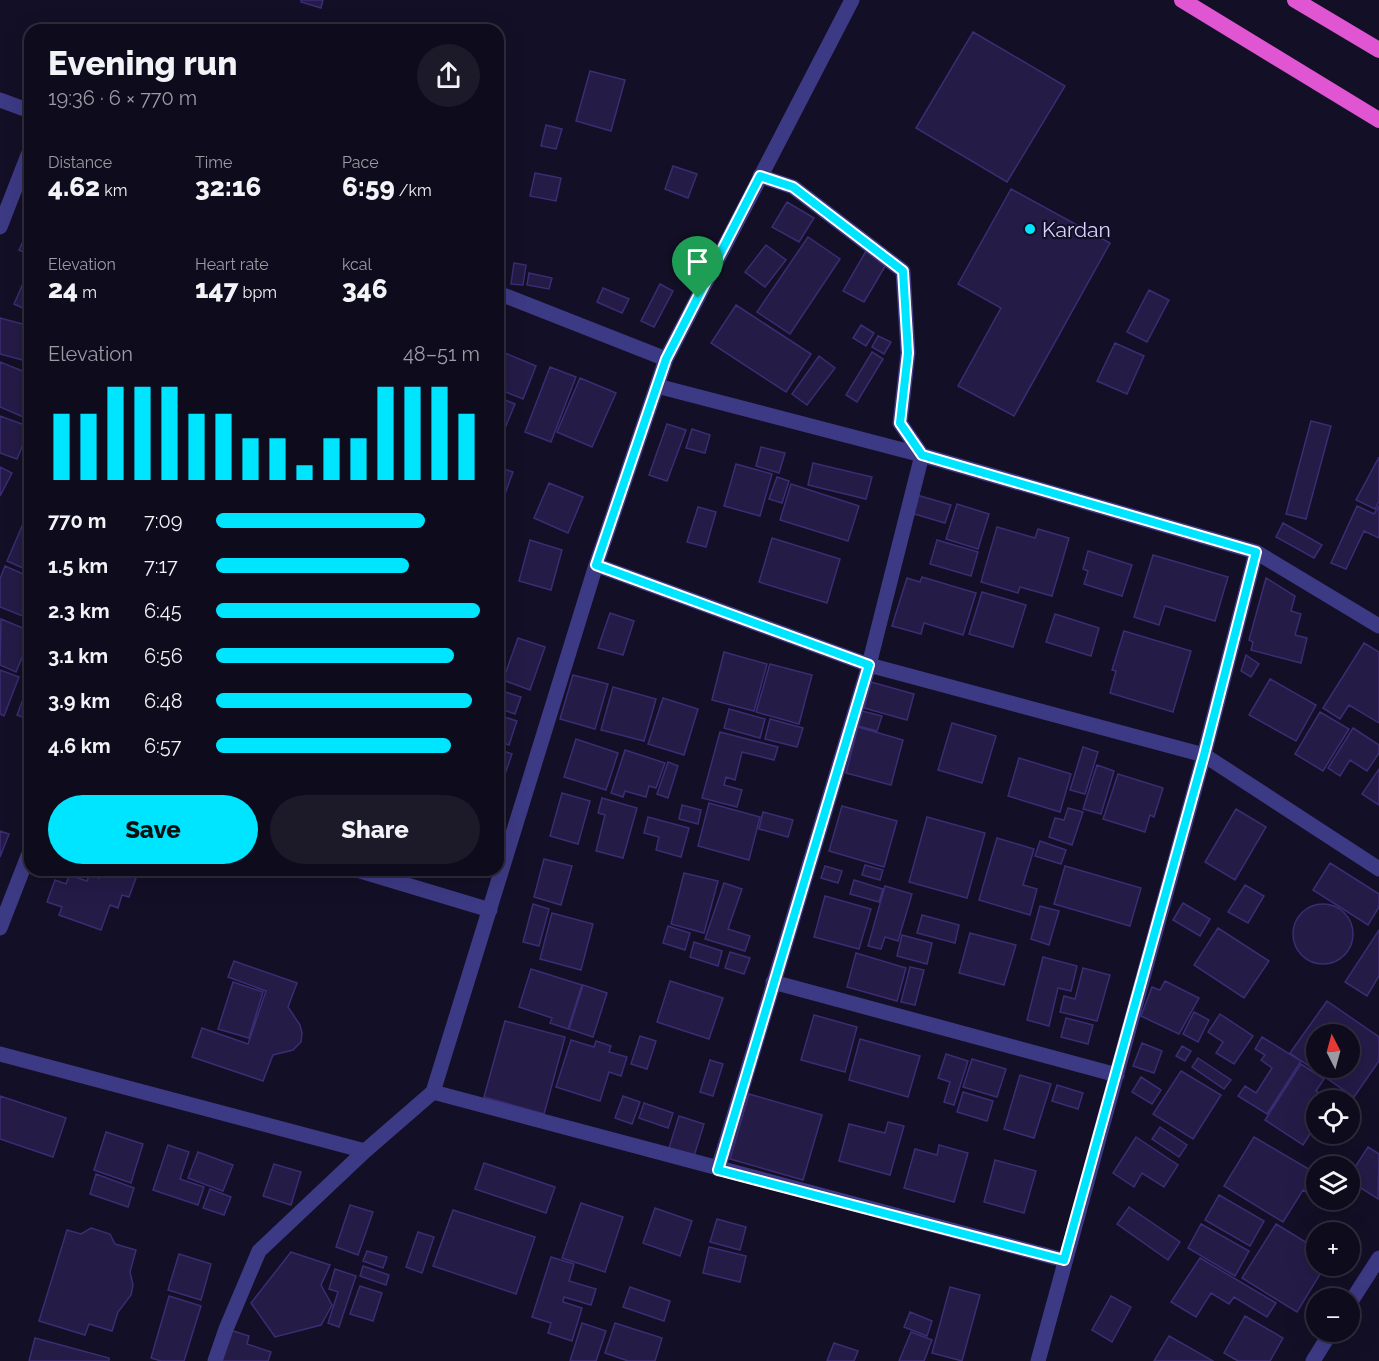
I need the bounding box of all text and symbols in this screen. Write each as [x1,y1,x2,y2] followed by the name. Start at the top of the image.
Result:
[48,44,238,83] text: Evening run
[417,44,480,107] button: share
[48,86,197,110] text: 19:36 · 6 × 770 m
[48,153,112,172] text: Distance
[195,153,232,172] text: Time
[342,153,379,172] text: Pace
[48,172,100,202] text: 4.62
[195,172,261,202] text: 32:16
[342,172,395,202] text: 6:59
[100,181,127,200] text: km
[395,181,432,200] text: /km
[1042,217,1111,242] place label: Kardan
[1023,222,1037,236] marker: Kardan
[672,236,723,298] pin
[681,245,714,278] icon: arrive
[48,255,116,274] text: Elevation
[195,255,269,274] text: Heart rate
[342,255,372,274] text: kcal
[48,274,78,304] text: 24
[195,274,238,304] text: 147
[342,274,388,304] text: 346
[78,283,97,302] text: m
[238,283,277,302] text: bpm
[48,342,133,366] text: Elevation
[403,342,480,366] text: 48–51 m
[48,509,106,533] text: 770 m
[144,509,182,533] text: 7:09
[48,554,108,578] text: 1.5 km
[144,554,178,578] text: 7:17
[48,599,110,623] text: 2.3 km
[144,599,182,623] text: 6:45
[48,644,108,668] text: 3.1 km
[144,644,183,668] text: 6:56
[48,689,110,713] text: 3.9 km
[144,689,183,713] text: 6:48
[48,734,111,758] text: 4.6 km
[144,734,181,758] text: 6:57
[48,795,258,864] button: Save
[270,795,480,864] button: Share
[1306,1024,1360,1078] north arrow
[1306,1024,1360,1342] map controls
[1306,1090,1360,1144] button: locate
[1306,1156,1360,1210] button: layers
[1306,1222,1360,1276] button: +
[1306,1288,1360,1342] button: −

